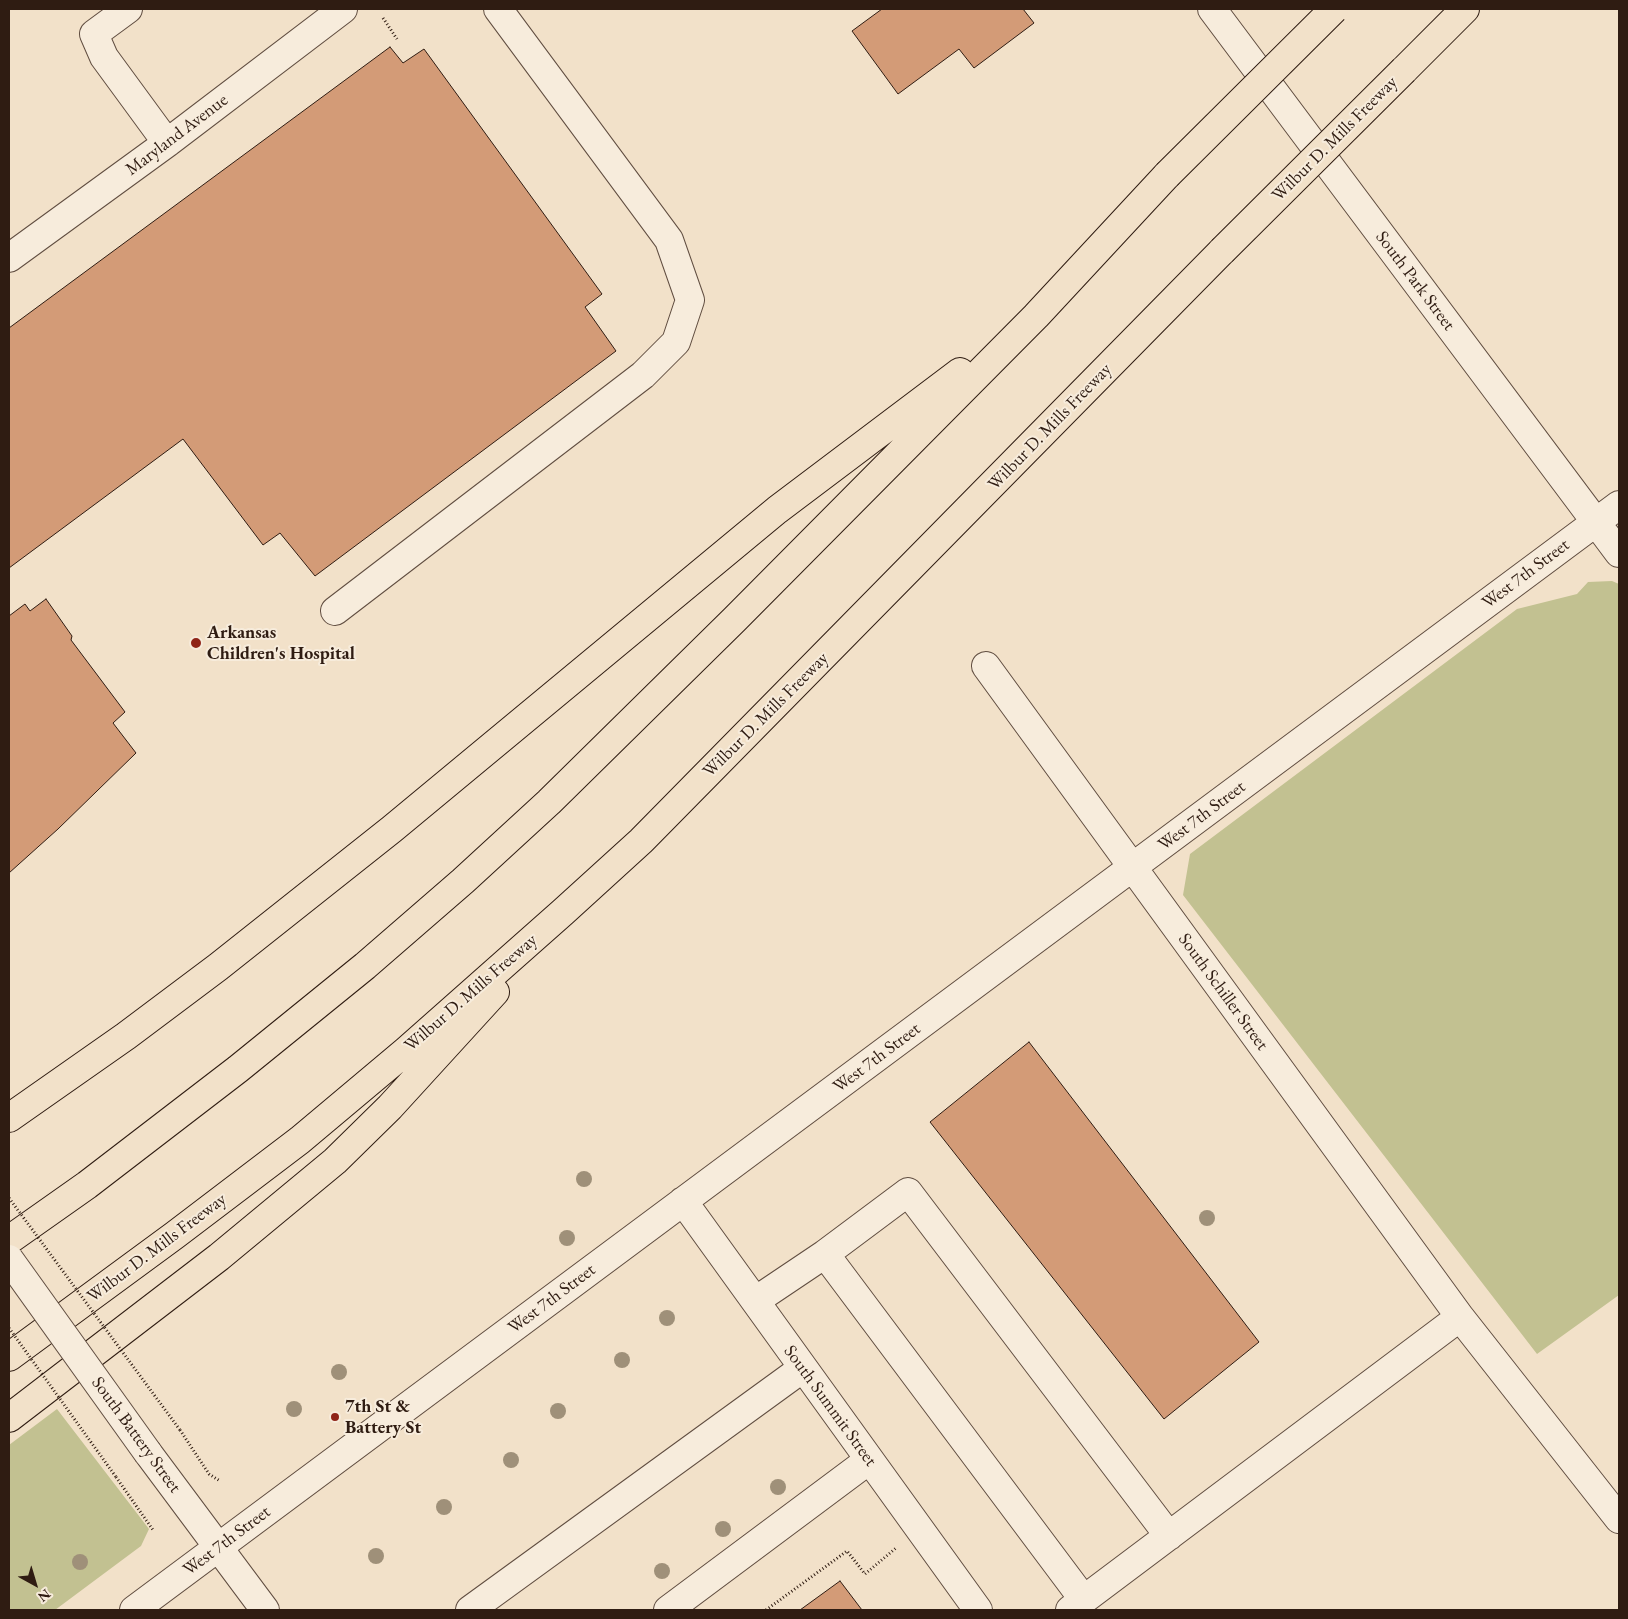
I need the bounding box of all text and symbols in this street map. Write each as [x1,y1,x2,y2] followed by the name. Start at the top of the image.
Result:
[1268,72,1402,206] street label: Wilbur D. Mills Freeway
[122,90,232,180] street label: Maryland Avenue
[1371,227,1459,335] street label: South Park Street
[984,359,1116,495] street label: Wilbur D. Mills Freeway
[1478,534,1574,614] street label: West 7th Street
[207,622,355,664] place label: Arkansas Children's Hospital
[189,636,203,650] marker: Arkansas Children's Hospital
[699,648,833,782] street label: Wilbur D. Mills Freeway
[1154,776,1250,856] street label: West 7th Street
[1173,929,1273,1055] street label: South Schiller Street
[400,930,542,1056] street label: Wilbur D. Mills Freeway
[829,1018,925,1098] street label: West 7th Street
[83,1189,231,1307] street label: Wilbur D. Mills Freeway
[504,1259,600,1339] street label: West 7th Street
[779,1341,881,1471] street label: South Summit Street
[87,1373,185,1497] street label: South Battery Street
[345,1396,421,1438] place label: 7th St & Battery St
[329,1411,341,1423] marker: 7th St & Battery St
[179,1501,275,1581] street label: West 7th Street
[10,1559,60,1609] north arrow
[34,1585,55,1606] text: N

